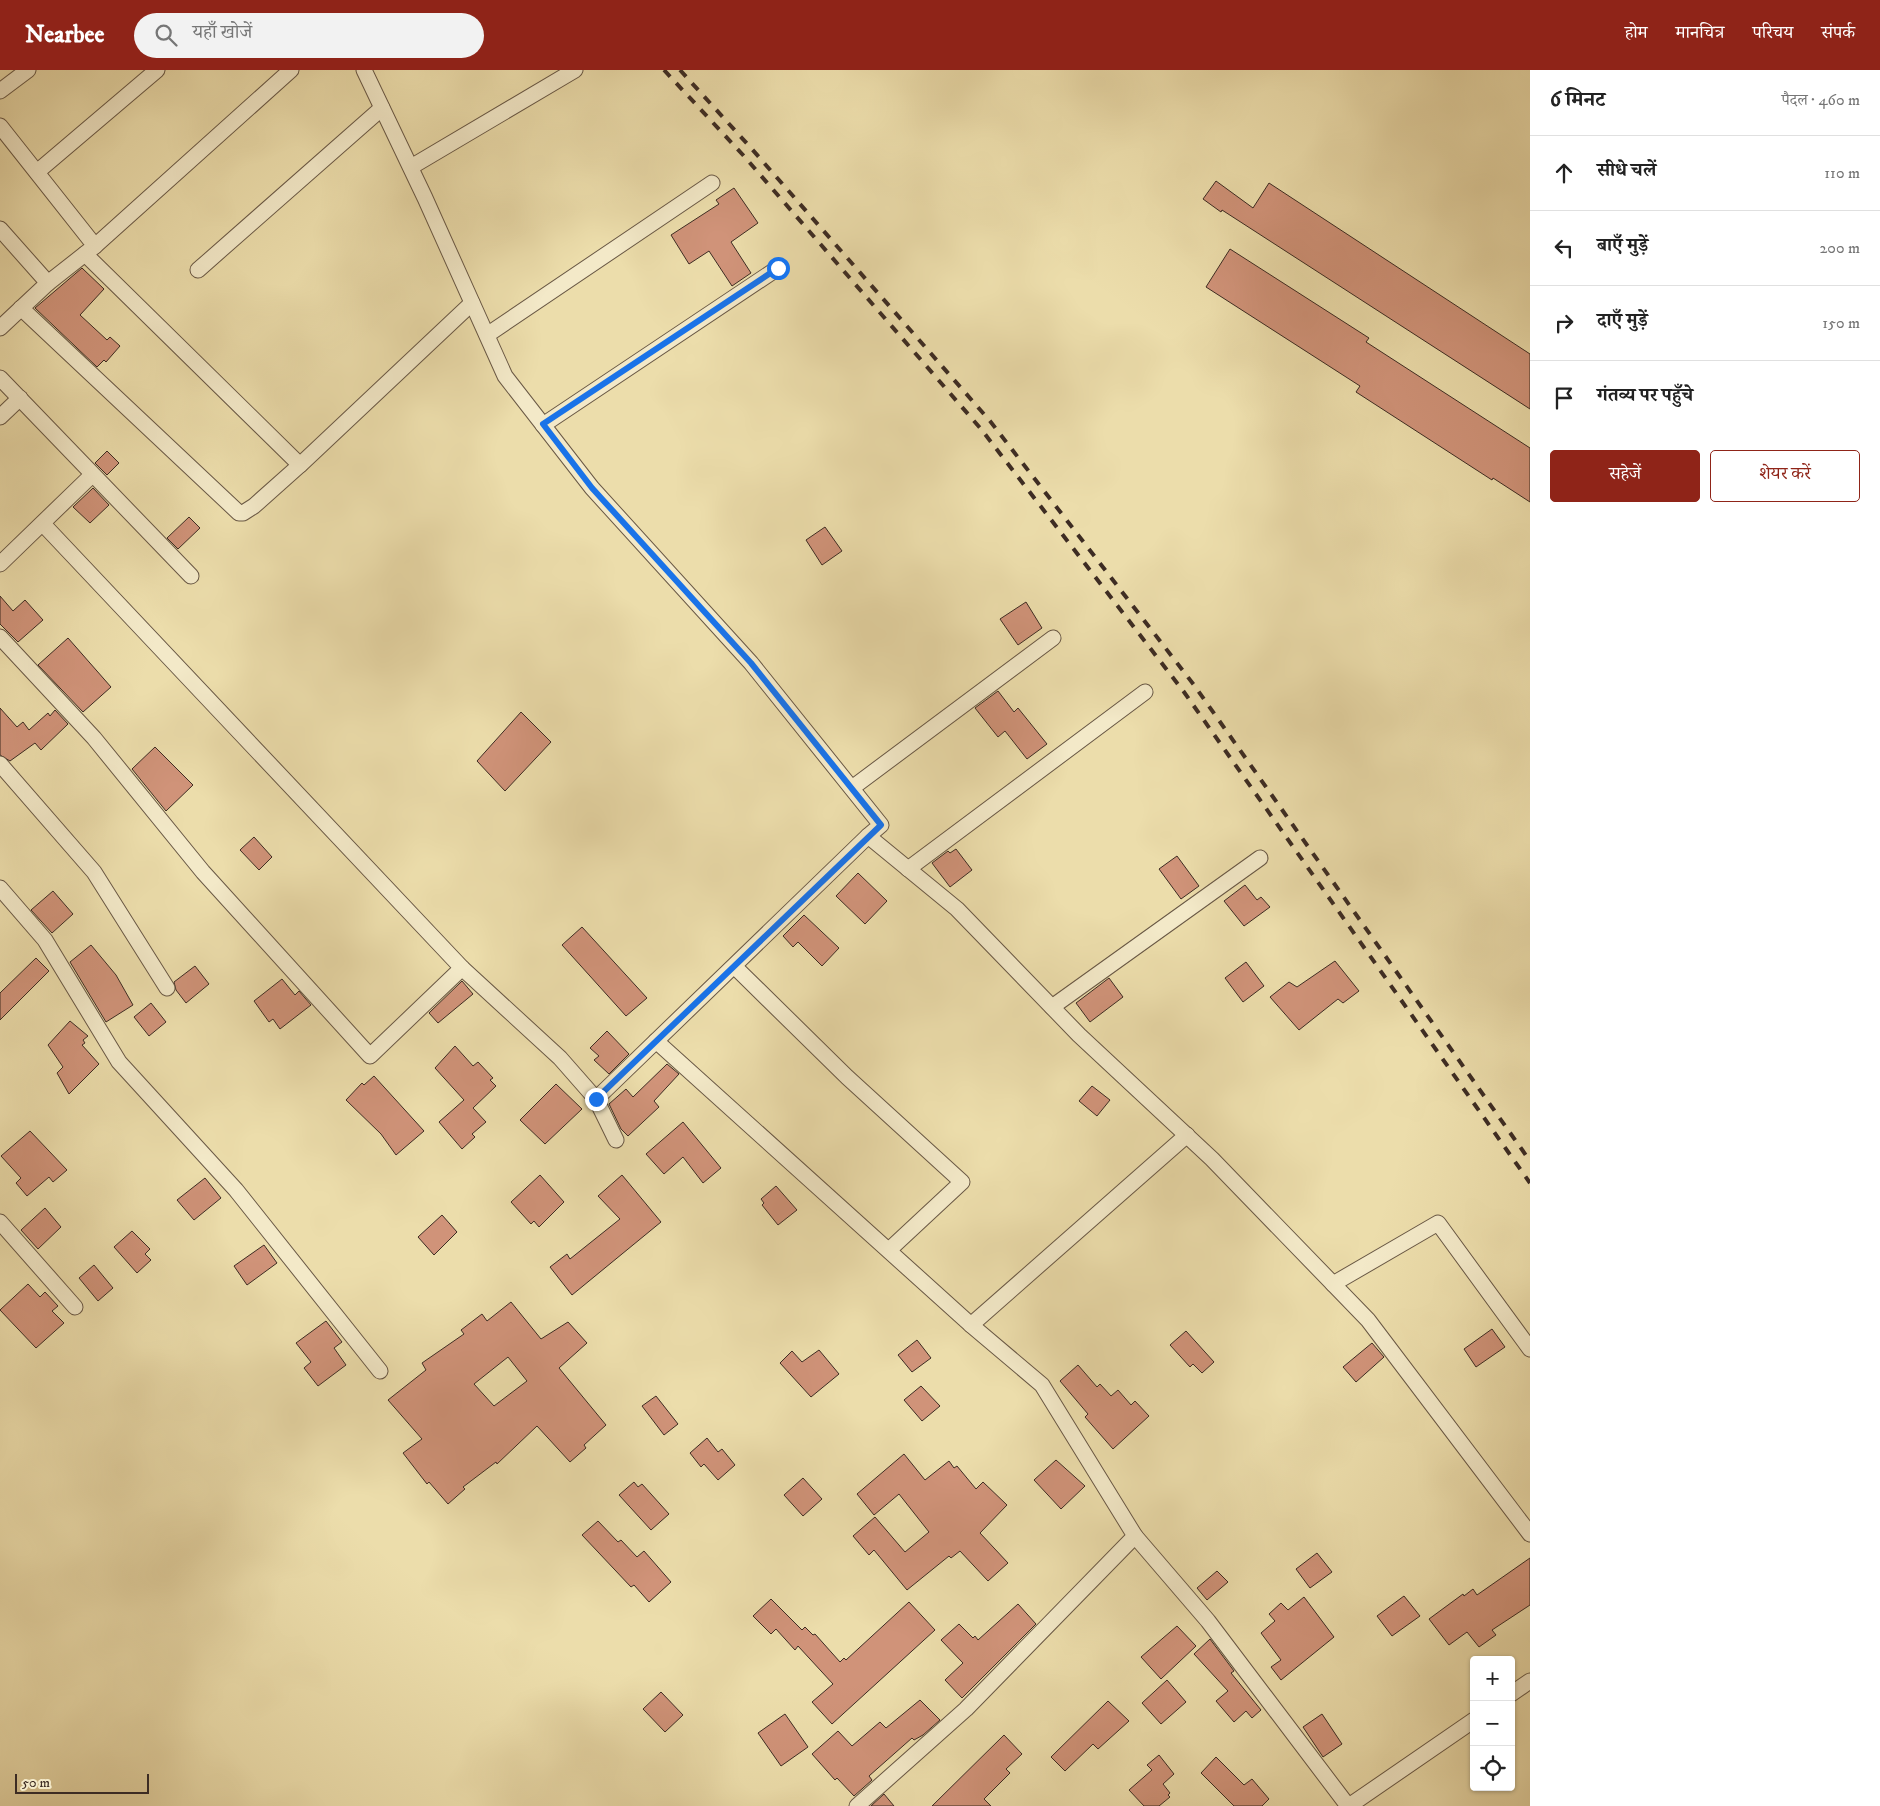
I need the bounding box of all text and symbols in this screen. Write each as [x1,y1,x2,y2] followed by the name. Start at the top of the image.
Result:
[134,13,484,58] search box
[25,20,104,50] text: Nearbee
[152,21,180,49] icon: search
[192,21,252,44] text: यहाँ खोजें
[1625,22,1648,44] text: होम
[1676,22,1724,44] text: मानचित्र
[1752,22,1793,44] text: परिचय
[1821,22,1855,44] text: संपर्क
[1550,87,1605,113] text: 6 मिनट
[1782,90,1860,110] text: पैदल · 460 m
[1550,159,1578,187] icon: ahead
[1597,159,1656,182] text: सीधे चलें
[1824,163,1860,183] text: 110 m
[1550,234,1578,262] icon: left
[1597,234,1648,257] text: बाएँ मुड़ें
[1819,238,1860,258] text: 200 m
[767,257,790,280] route start
[1550,309,1578,337] icon: right
[1597,309,1648,332] text: दाएँ मुड़ें
[1822,313,1860,333] text: 150 m
[1550,384,1578,412] icon: arrive
[1597,384,1693,407] text: गंतव्य पर पहुँचे
[1550,450,1700,502] button: सहेजें
[1710,450,1860,502] button: शेयर करें
[585,1088,608,1111] route end
[1470,1656,1515,1791] map controls
[1470,1656,1515,1701] button: +
[1470,1701,1515,1746] button: −
[1470,1746,1515,1791] button: locate
[15,1771,149,1794] scale bar
[22,1774,50,1792] text: 50 m

